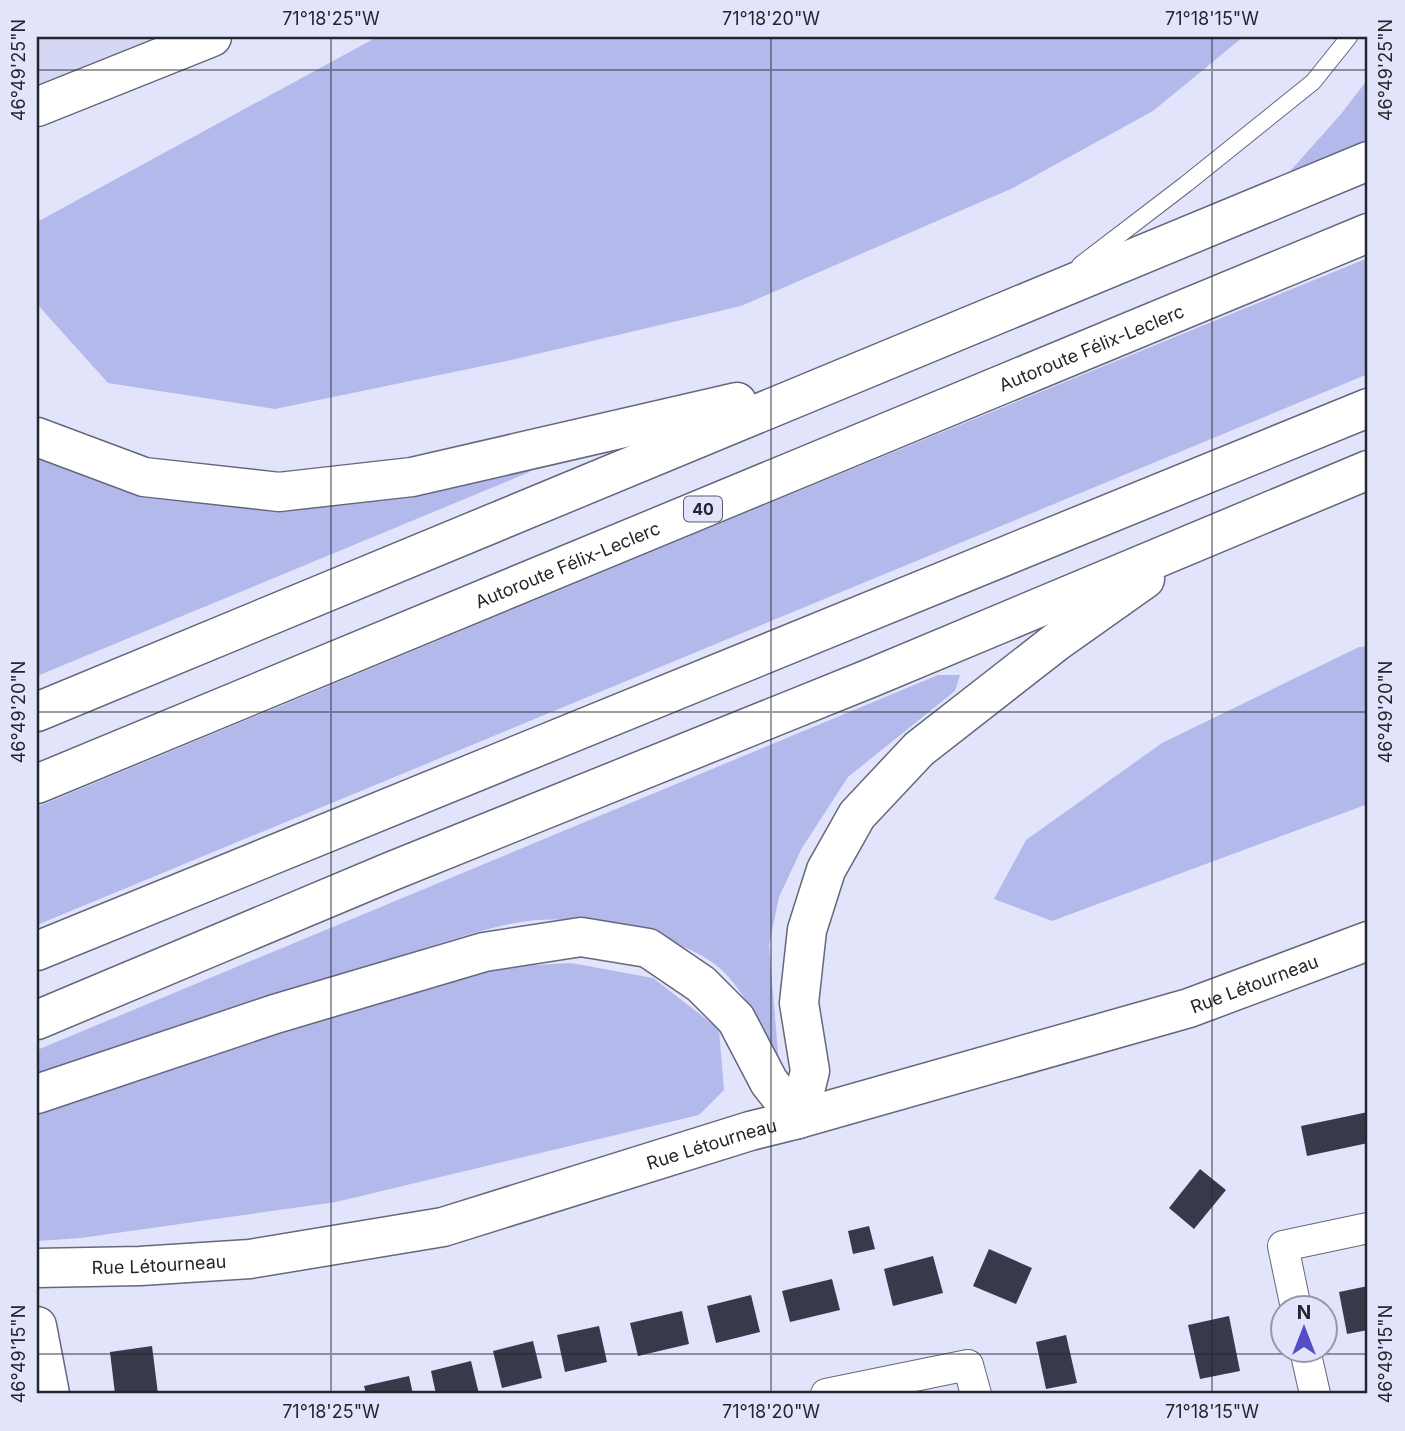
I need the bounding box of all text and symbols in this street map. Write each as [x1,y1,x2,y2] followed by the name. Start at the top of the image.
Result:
[282,8,380,29] text: 71°18'25"W
[722,8,820,29] text: 71°18'20"W
[1165,8,1259,29] text: 71°18'15"W
[8,19,29,121] text: 46°49'25"N
[1375,19,1396,121] text: 46°49'25"N
[996,300,1187,395] street label: Autoroute Félix-Leclerc
[684,496,722,522] road number: 40
[472,517,663,612] street label: Autoroute Félix-Leclerc
[8,661,29,763] text: 46°49'20"N
[1375,661,1396,763] text: 46°49'20"N
[1187,950,1321,1017] street label: Rue Létourneau
[644,1114,779,1173] street label: Rue Létourneau
[91,1250,227,1277] street label: Rue Létourneau
[1268,1294,1338,1364] north arrow
[1297,1301,1311,1324] text: N
[8,1305,29,1403] text: 46°49'15"N
[1375,1305,1396,1403] text: 46°49'15"N
[282,1401,380,1422] text: 71°18'25"W
[722,1401,820,1422] text: 71°18'20"W
[1165,1401,1259,1422] text: 71°18'15"W

